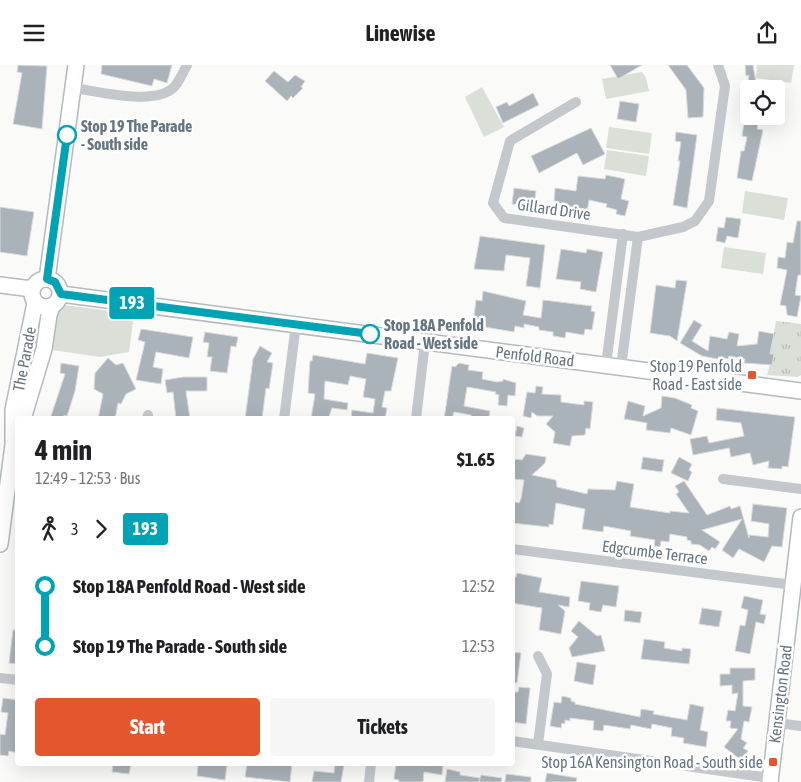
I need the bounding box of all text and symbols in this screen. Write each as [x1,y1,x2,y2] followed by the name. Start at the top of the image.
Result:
[20,19,48,47] icon: menu
[753,19,781,47] icon: share
[366,20,435,46] text: Linewise
[740,80,785,125] map controls
[740,80,785,125] button: locate
[81,117,192,153] place label: Stop 19 The Parade - South side
[57,125,77,145] marker: Stop 19 The Parade - South side
[516,195,592,223] street label: Gillard Drive
[103,287,161,319] line badge: 193
[119,292,145,313] text: 193
[384,316,484,352] place label: Stop 18A Penfold Road - West side
[360,324,380,344] marker: Stop 18A Penfold Road - West side
[9,325,39,393] street label: The Parade
[495,342,575,370] street label: Penfold Road
[650,357,742,393] place label: Stop 19 Penfold Road - East side
[746,369,758,381] marker: Stop 19 Penfold Road - East side
[35,434,92,466] text: 4 min
[457,448,495,470] text: $1.65
[35,469,140,487] text: 12:49 – 12:53 · Bus
[35,515,63,543] icon: walk
[87,515,115,543] icon: forward
[133,518,158,539] text: 193
[71,520,79,538] text: 3
[601,537,709,568] street label: Edgcumbe Terrace
[73,575,306,597] text: Stop 18A Penfold Road - West side
[462,577,495,595] text: 12:52
[73,635,287,657] text: Stop 19 The Parade - South side
[462,637,495,655] text: 12:53
[765,644,796,744] street label: Kensington Road
[35,698,260,756] button: Start
[270,698,495,756] button: Tickets
[541,753,763,772] place label: Stop 16A Kensington Road - South side
[767,756,779,768] marker: Stop 16A Kensington Road - South side

